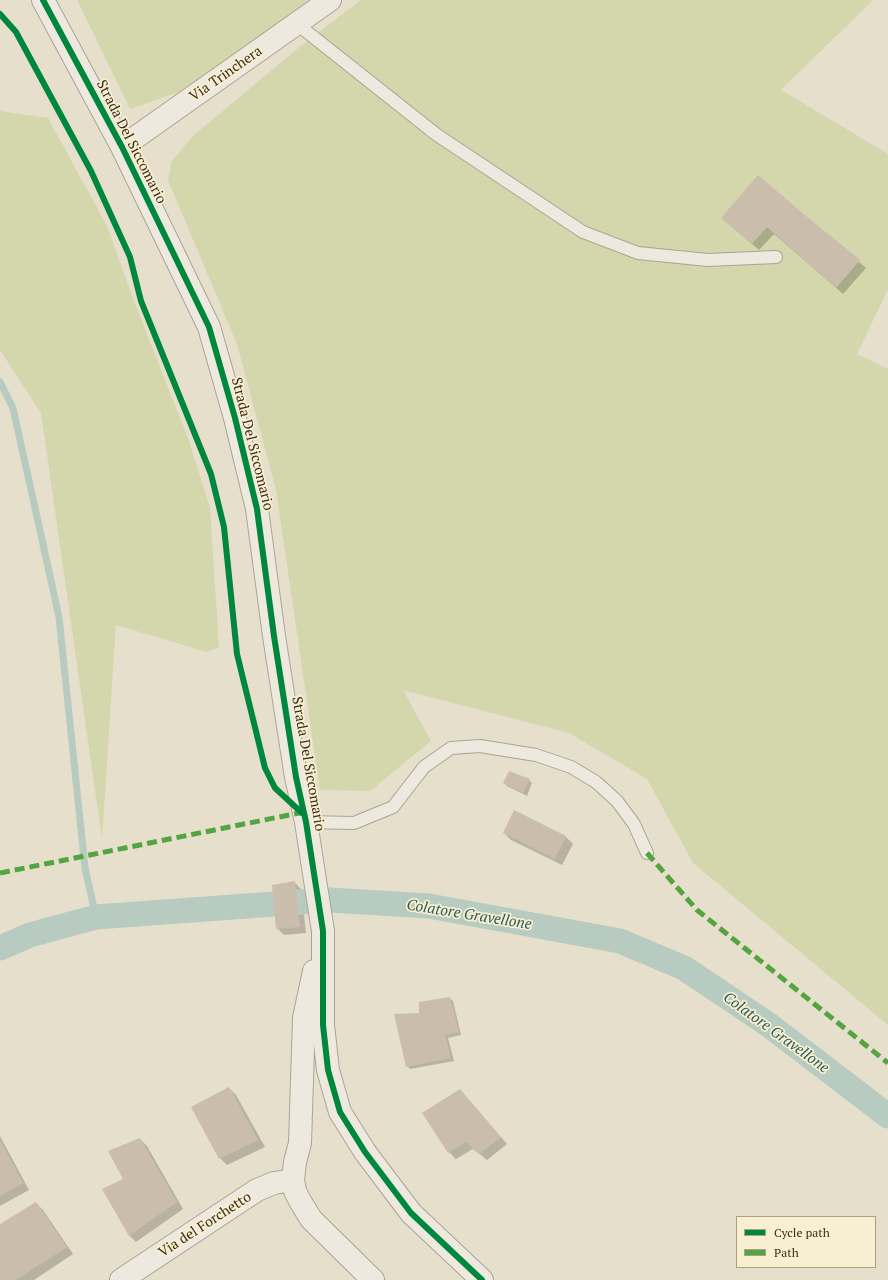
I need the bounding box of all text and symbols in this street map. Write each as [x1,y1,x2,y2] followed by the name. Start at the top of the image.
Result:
[187,43,265,105] street label: Via Trinchera
[93,77,169,207] street label: Strada Del Siccomario
[227,376,277,512] street label: Strada Del Siccomario
[288,695,328,833] street label: Strada Del Siccomario
[405,896,533,934] water label: Colatore Gravellone
[720,989,832,1077] water label: Colatore Gravellone
[155,1189,255,1261] street label: Via del Forchetto
[736,1216,876,1268] legend
[774,1225,830,1240] text: Cycle path
[774,1245,799,1260] text: Path

